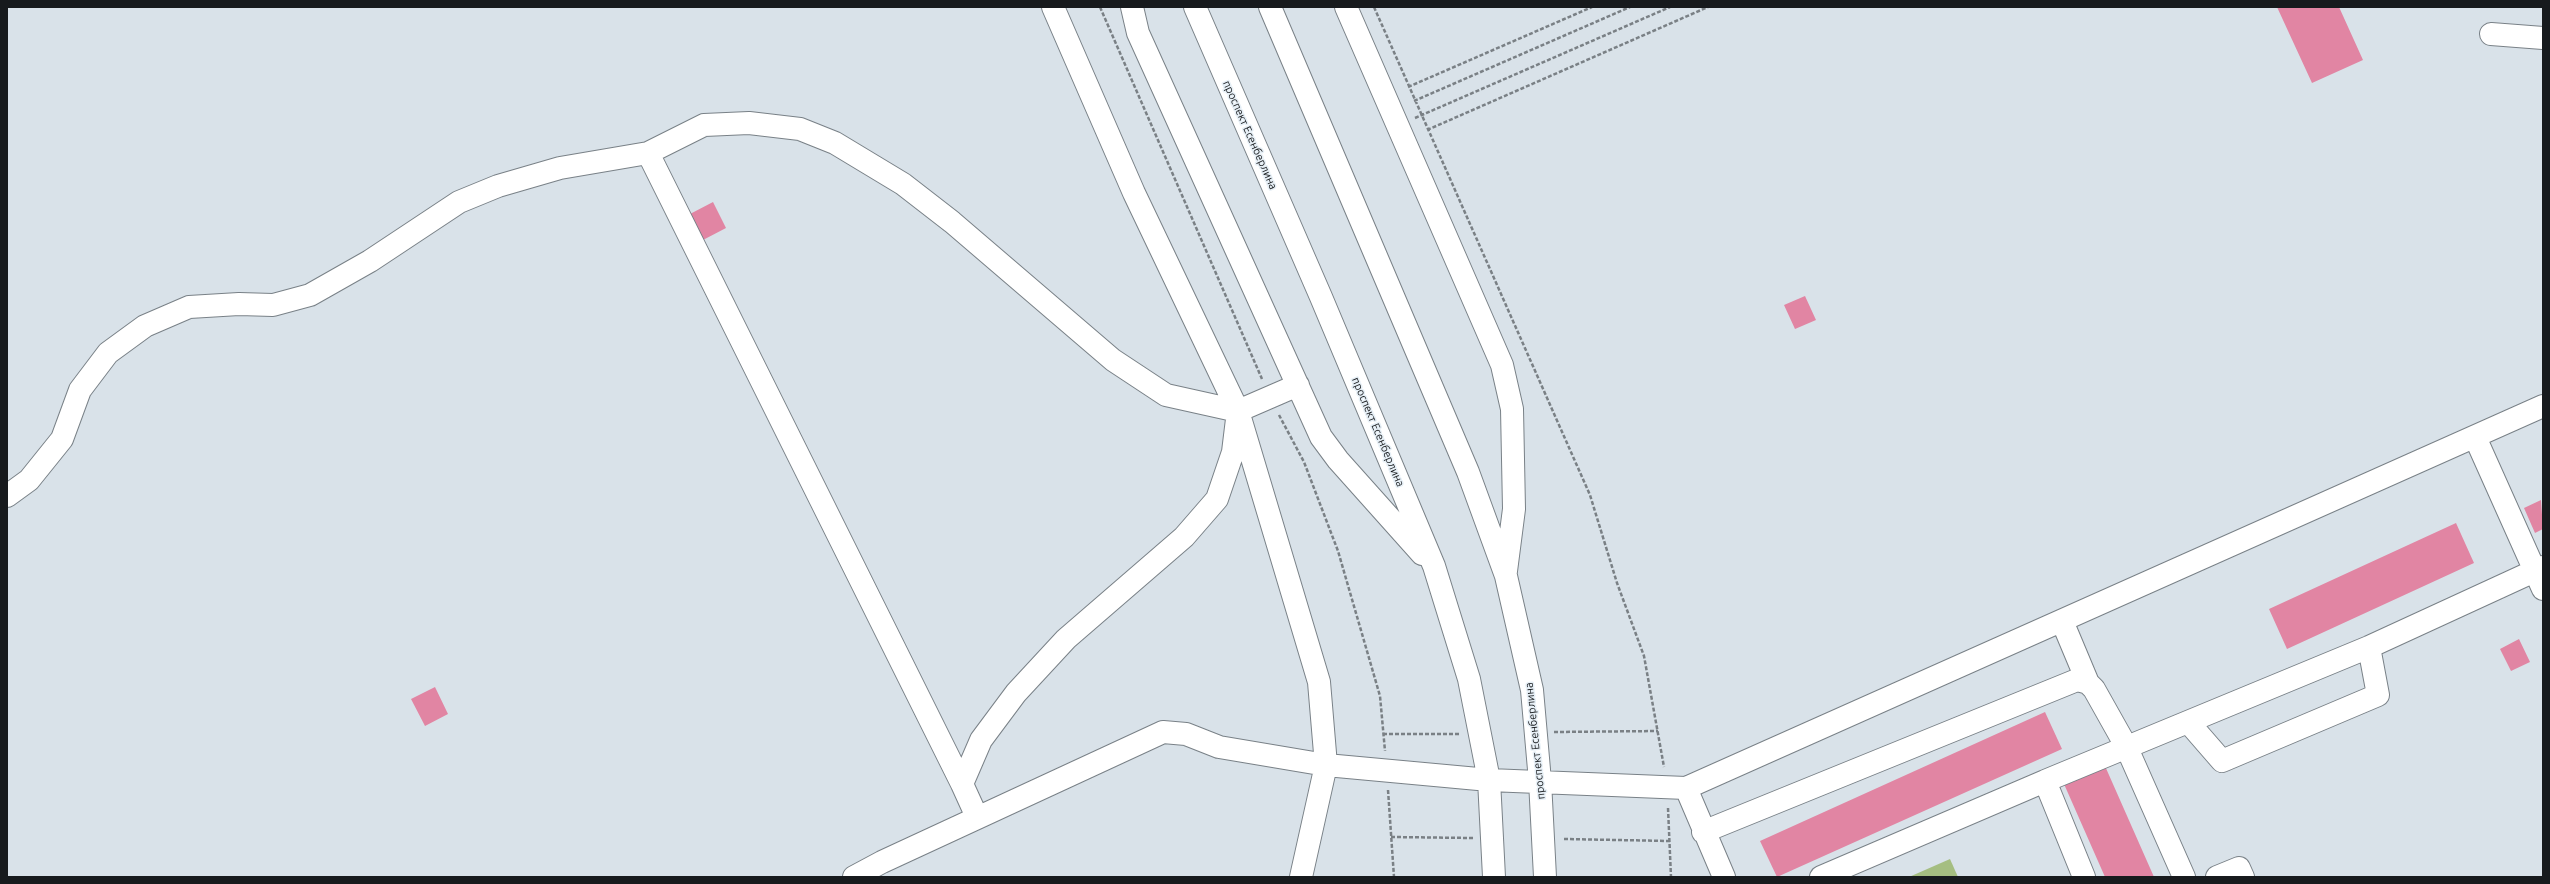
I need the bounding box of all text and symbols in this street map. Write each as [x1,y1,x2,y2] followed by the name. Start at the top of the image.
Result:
[1220,79,1280,191] street label: проспект Есенберлина
[1349,375,1407,489] street label: проспект Есенберлина
[1522,682,1548,800] street label: проспект Есенберлина

